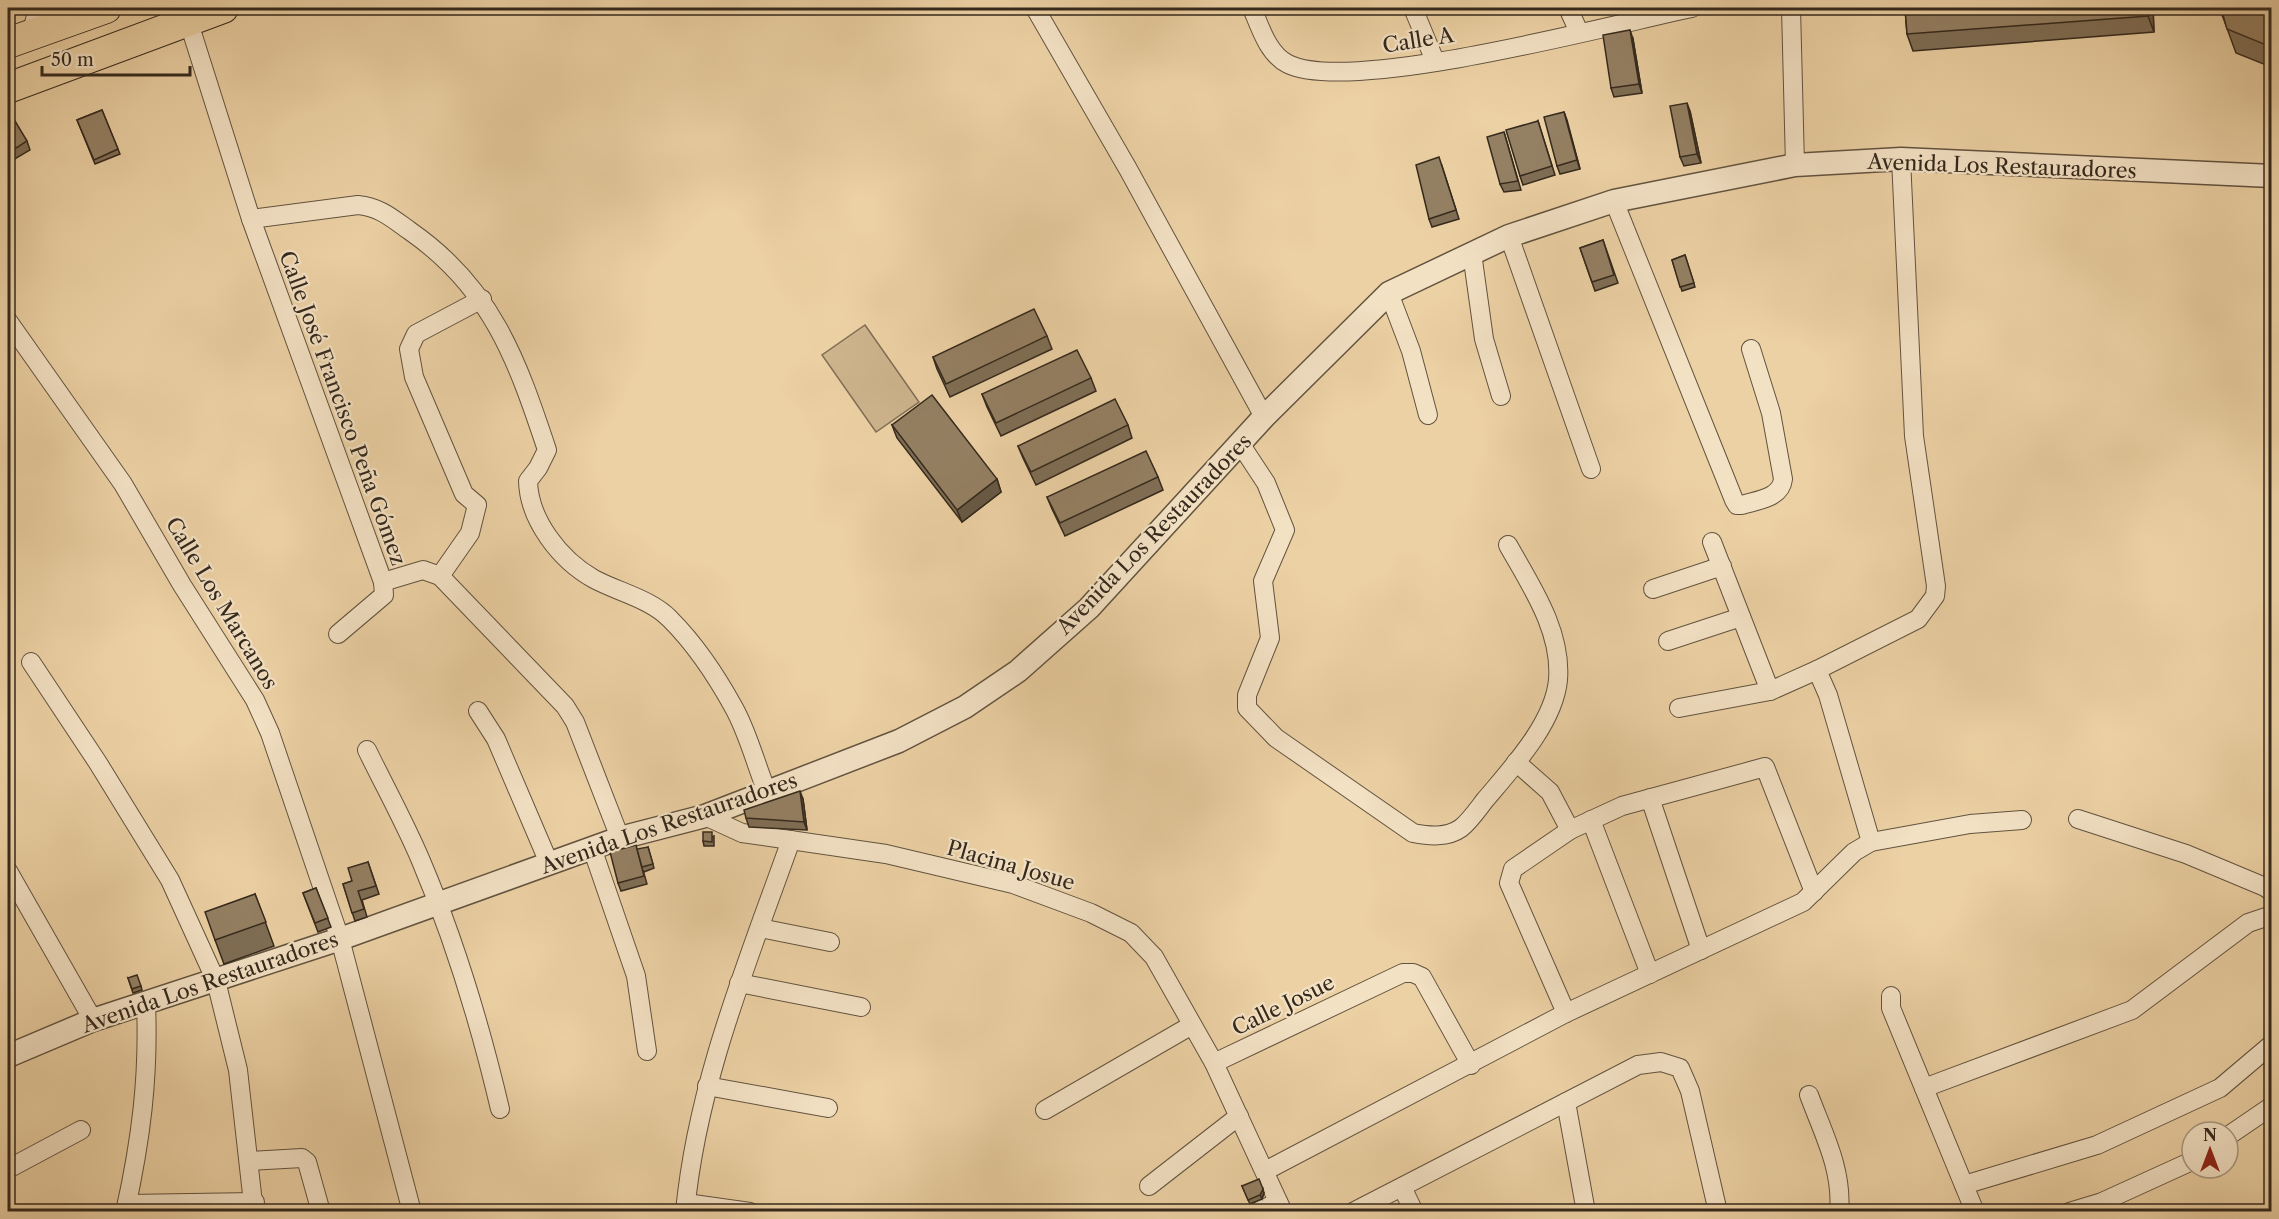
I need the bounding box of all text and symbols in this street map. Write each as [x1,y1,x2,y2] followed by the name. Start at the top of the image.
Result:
[1381,22,1456,58] street label: Calle A
[42,39,190,77] scale bar
[51,49,94,71] text: 50 m
[1866,149,2137,183] street label: Avenida Los Restauradores
[274,247,412,569] street label: Calle José Francisco Peña Gómez
[1051,428,1257,640] street label: Avenida Los Restauradores
[161,512,283,694] street label: Calle Los Marcanos
[537,767,800,879] street label: Avenida Los Restauradores
[944,835,1078,895] street label: Placina Josue
[78,926,341,1038] street label: Avenida Los Restauradores
[1228,969,1338,1041] street label: Calle Josue
[2180,1120,2240,1180] north arrow
[2203,1125,2217,1145] text: N

